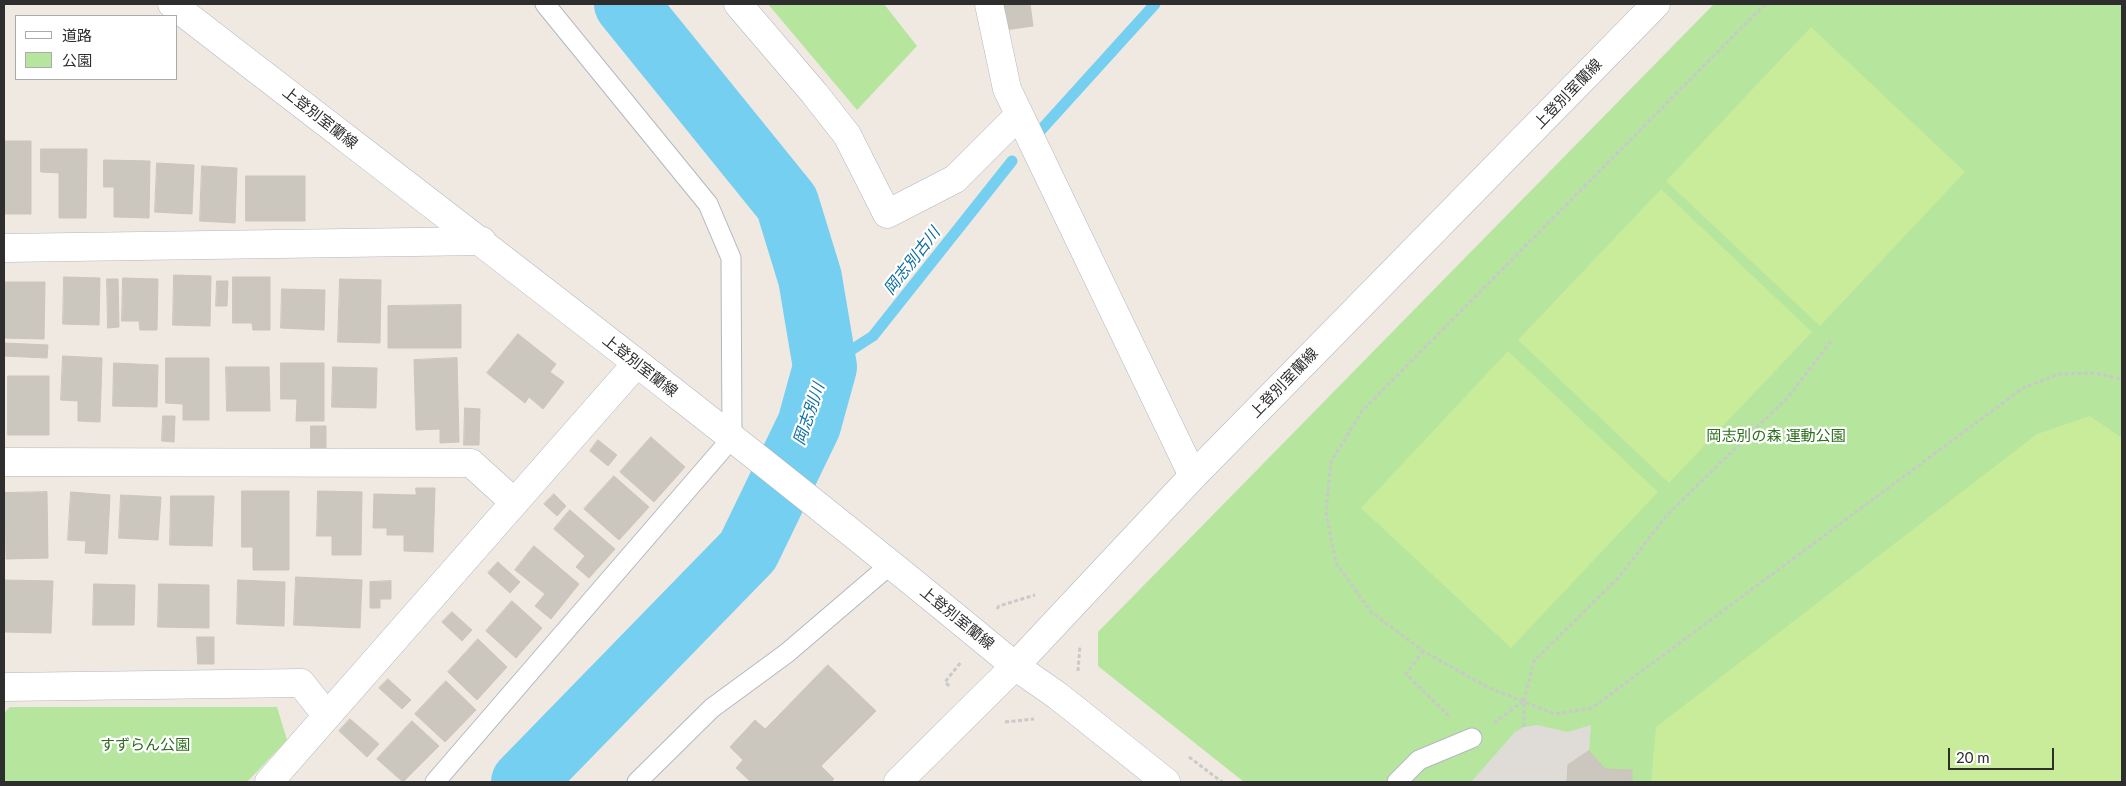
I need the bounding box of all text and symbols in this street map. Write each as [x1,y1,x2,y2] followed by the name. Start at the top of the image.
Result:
[15,15,178,80] legend
[62,26,92,44] text: 道路
[62,51,92,69] text: 公園
[1530,55,1606,133] street label: 上登別室蘭線
[279,83,361,153] street label: 上登別室蘭線
[880,224,944,298] water label: 岡志別古川
[599,331,681,401] street label: 上登別室蘭線
[1246,344,1322,422] street label: 上登別室蘭線
[790,381,828,447] water label: 岡志別川
[1707,427,1845,445] park label: 岡志別の森 運動公園
[916,583,998,653] street label: 上登別室蘭線
[100,736,190,754] park label: すずらん公園
[1951,738,2057,770] scale bar
[1956,748,1990,766] text: 20 m

